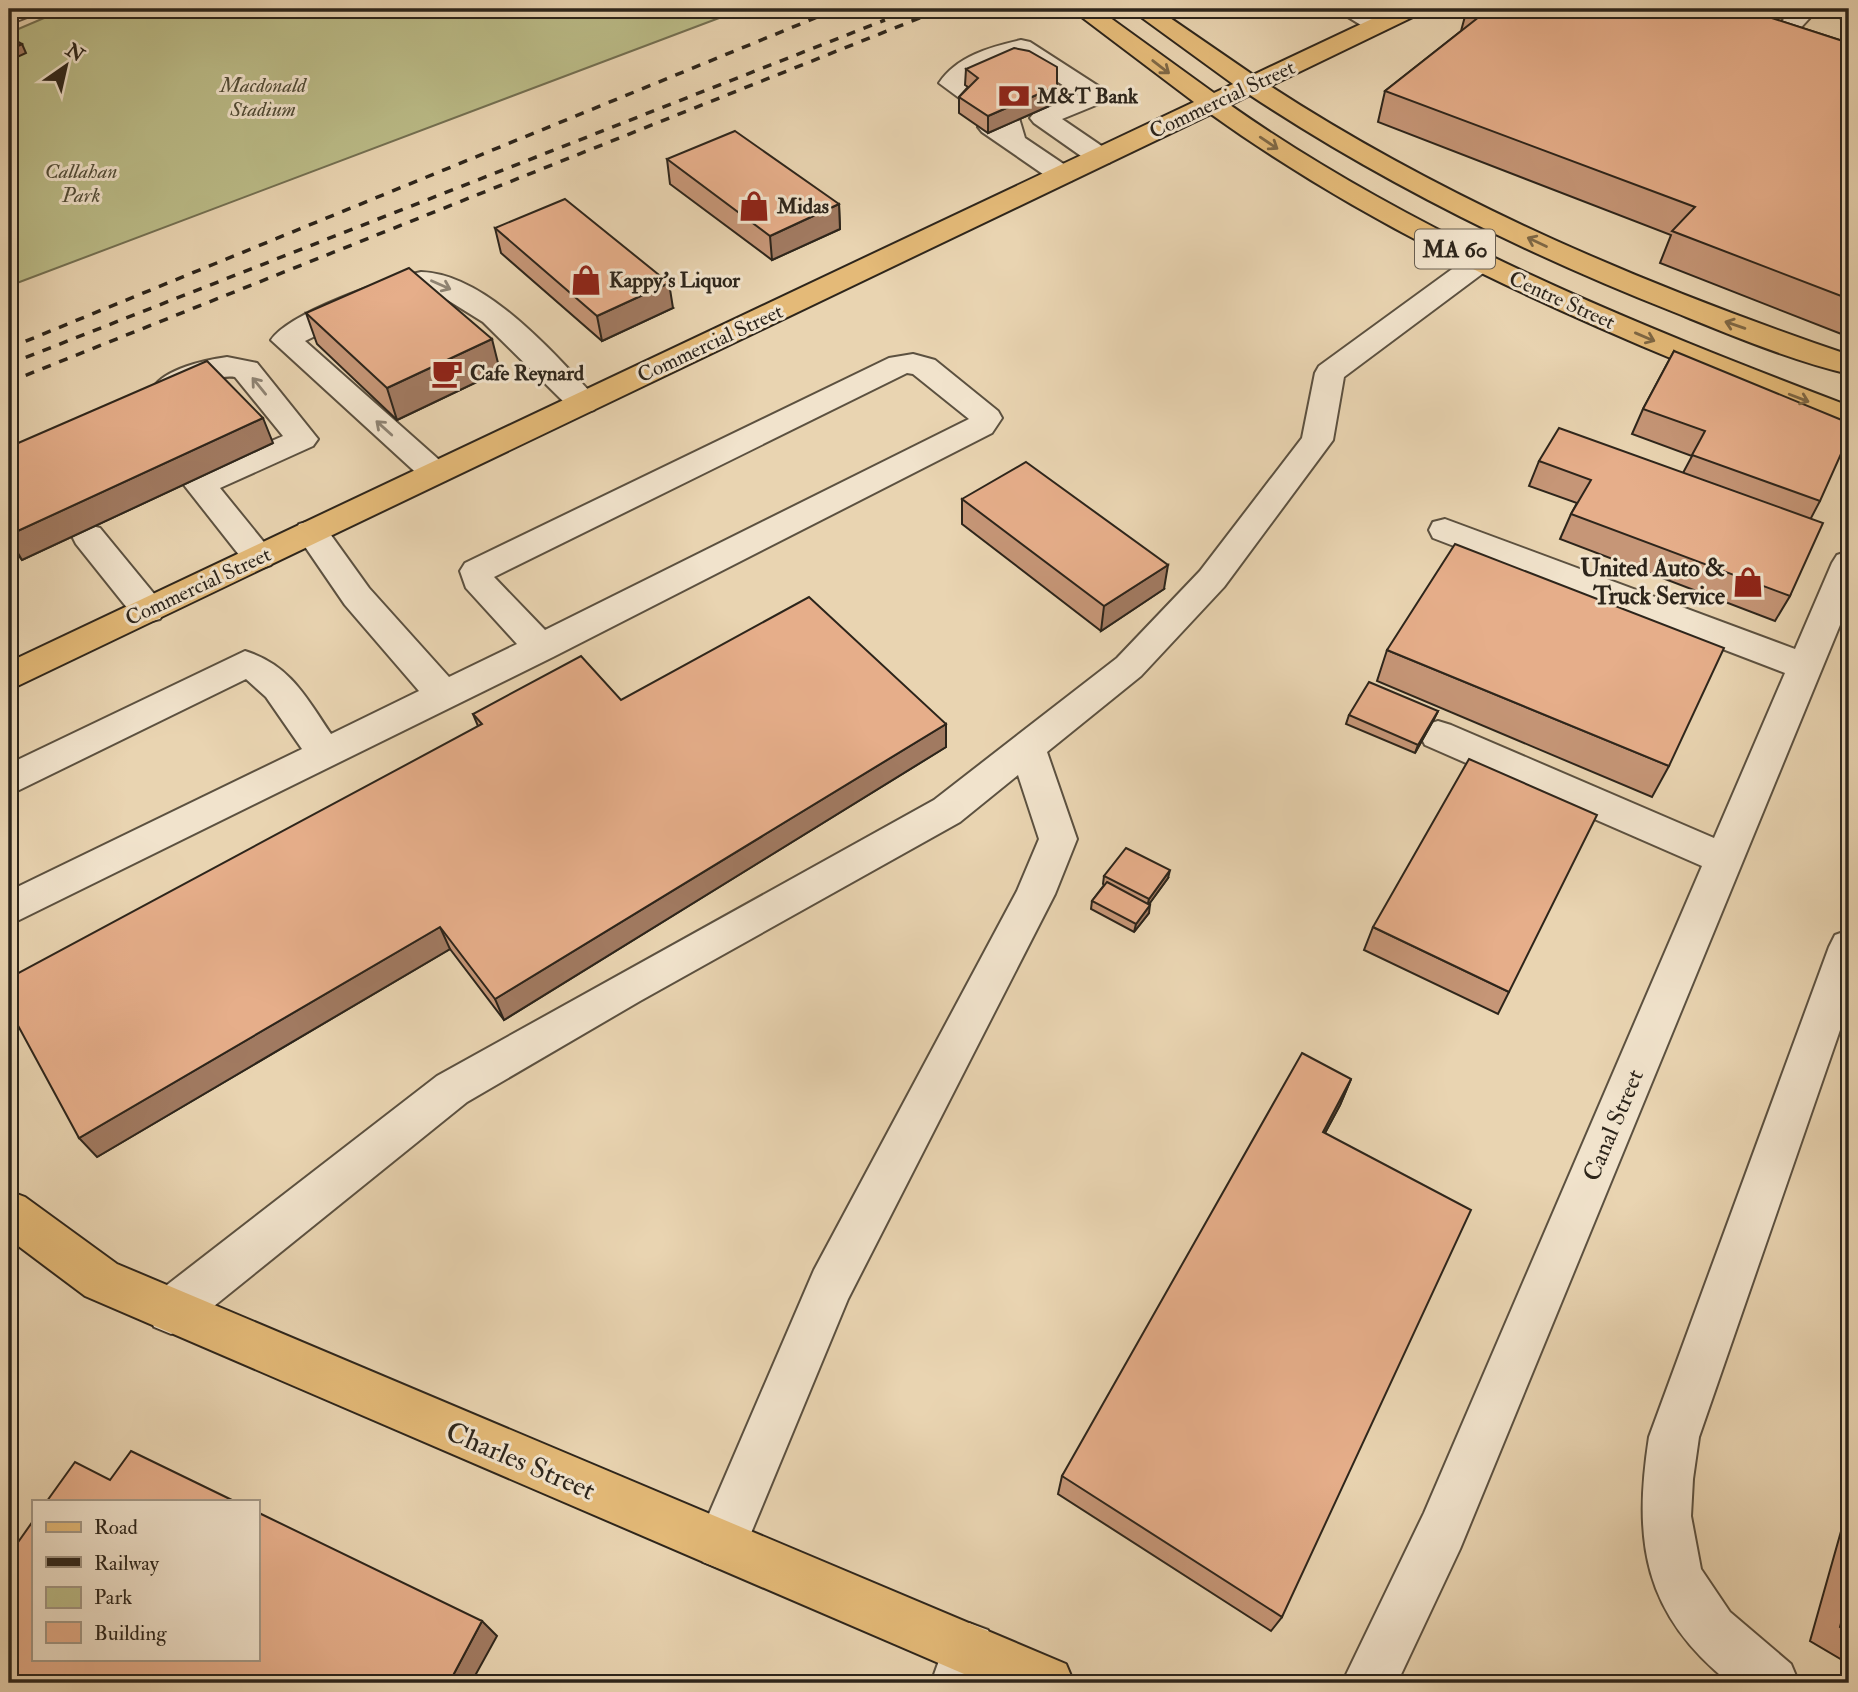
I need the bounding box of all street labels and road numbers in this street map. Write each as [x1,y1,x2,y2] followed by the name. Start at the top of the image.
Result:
[1145,54,1300,145] street label: Commercial Street
[1415,230,1495,268] road number: MA 60
[1505,265,1619,336] street label: Centre Street
[633,298,788,389] street label: Commercial Street
[121,541,276,632] street label: Commercial Street
[1576,1064,1651,1186] street label: Canal Street
[441,1414,600,1509] street label: Charles Street

